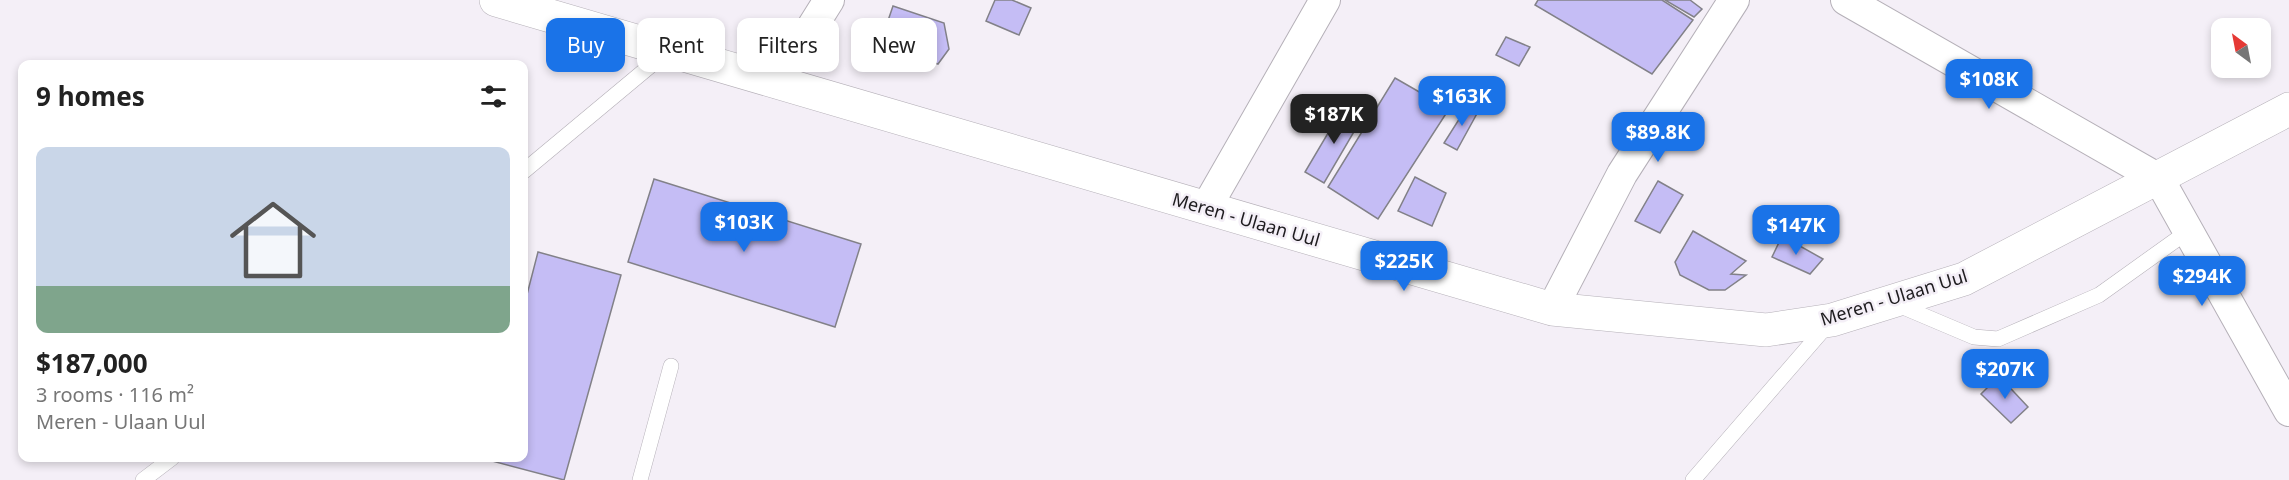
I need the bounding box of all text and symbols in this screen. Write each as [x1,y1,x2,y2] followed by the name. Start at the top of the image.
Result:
[546,18,625,72] chip: Buy
[637,18,725,72] chip: Rent
[737,18,839,72] chip: Filters
[851,18,937,72] chip: New
[2211,18,2271,78] north arrow
[2211,18,2271,78] map controls
[1947,59,2031,110] pin: $108K
[1959,65,2019,92] text: $108K
[1420,76,1504,127] pin: $163K
[36,78,145,114] text: 9 homes
[477,80,510,113] icon: filters
[1432,82,1492,109] text: $163K
[1292,94,1376,145] pin: $187K
[1304,100,1364,127] text: $187K
[1609,112,1707,163] pin: $89.8K
[1626,118,1690,145] text: $89.8K
[219,186,327,294] icon: home
[1170,186,1323,252] street label: Meren - Ulaan Uul
[702,202,786,253] pin: $103K
[1754,205,1838,256] pin: $147K
[714,208,774,235] text: $103K
[1766,211,1826,238] text: $147K
[1362,241,1446,292] pin: $225K
[1374,247,1434,274] text: $225K
[2160,256,2244,307] pin: $294K
[2172,262,2232,289] text: $294K
[1817,263,1970,331] street label: Meren - Ulaan Uul
[36,345,148,381] text: $187,000
[1963,349,2047,400] pin: $207K
[1975,355,2035,382] text: $207K
[36,381,194,408] text: 3 rooms · 116 m²
[36,408,206,435] text: Meren - Ulaan Uul

